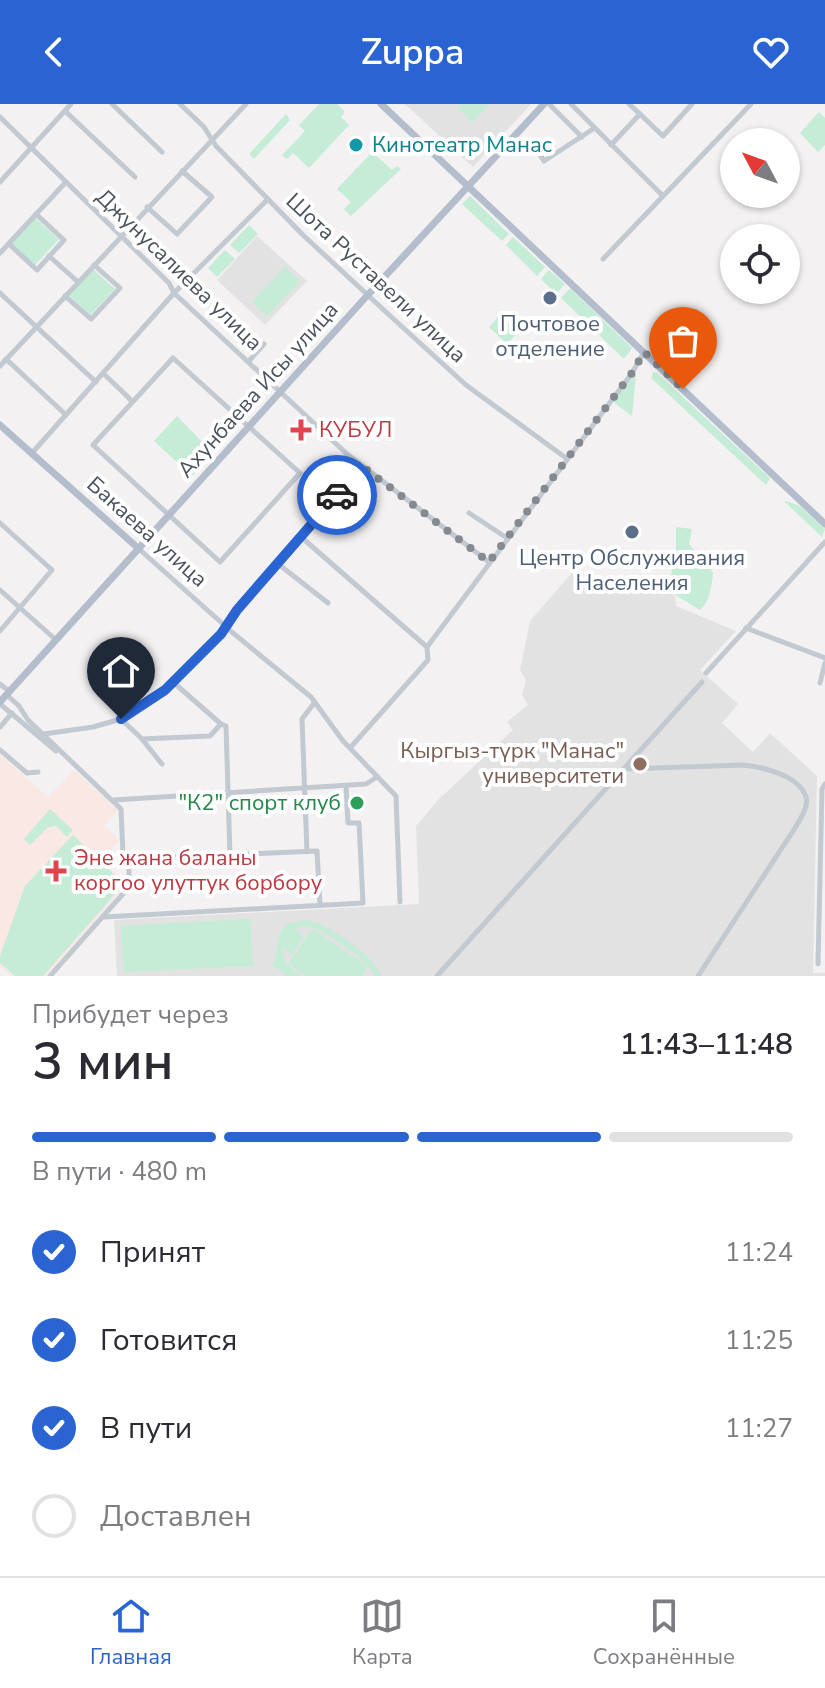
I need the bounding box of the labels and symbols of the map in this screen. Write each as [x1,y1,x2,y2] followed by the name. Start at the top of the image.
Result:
[720,128,800,208] north arrow
[372,130,552,160] place label: Кинотеатр Манас
[347,136,365,154] marker: Кинотеатр Манас
[89,183,269,357] street label: Джунусалиева улица
[279,186,473,370] street label: Шота Руставели улица
[541,289,559,307] marker: Почтовое отделение
[171,296,345,484] street label: Ахунбаева Исы улица
[649,307,717,389] pin
[495,309,605,364] place label: Почтовое отделение
[319,415,392,445] place label: КУБУЛ
[290,419,312,441] marker: КУБУЛ
[297,455,377,535] courier
[80,470,214,594] street label: Бакаева улица
[623,523,641,541] marker: Центр Обслуживания Населения
[519,543,745,598] place label: Центр Обслуживания Населения
[87,637,155,719] pin
[400,736,624,791] place label: Кыргыз-түрк "Манас" университети
[631,755,649,773] marker: Кыргыз-түрк "Манас" университети
[178,788,341,818] place label: "К2" спорт клуб
[348,794,366,812] marker: "К2" спорт клуб
[74,843,323,898] place label: Эне жана баланы коргоо улуттук борбору
[45,860,67,882] marker: Эне жана баланы коргоо улуттук борбору

